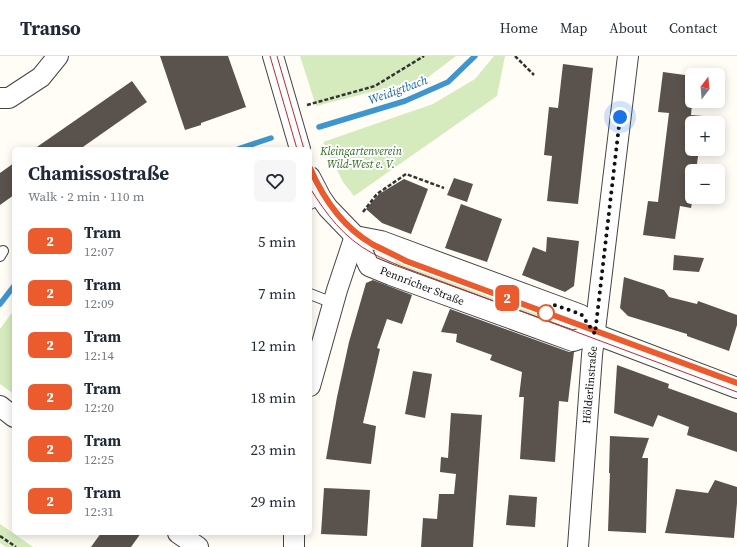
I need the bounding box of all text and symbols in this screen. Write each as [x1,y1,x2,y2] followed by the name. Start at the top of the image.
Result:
[20,15,81,41] text: Transo
[500,18,538,38] text: Home
[560,18,587,38] text: Map
[609,18,647,38] text: About
[669,18,717,38] text: Contact
[685,68,725,108] north arrow
[685,68,725,204] map controls
[366,72,430,108] water label: Weidigtbach
[610,107,630,127] your location
[685,116,725,156] button: +
[319,144,403,172] park label: Kleingartenverein Wild-West e. V.
[28,160,169,186] text: Chamissostraße
[254,160,296,202] button: heart
[685,164,725,204] button: −
[28,188,144,205] text: Walk · 2 min · 110 m
[84,222,121,243] text: Tram
[46,231,54,251] text: 2
[258,231,296,252] text: 5 min
[84,243,114,260] text: 12:07
[378,263,467,309] street label: Pennricher Straße
[84,274,121,295] text: Tram
[46,283,54,303] text: 2
[258,283,296,304] text: 7 min
[494,285,520,311] line badge: 2
[503,288,511,308] text: 2
[84,295,114,312] text: 12:09
[537,304,555,322] unlabelled marker
[84,326,121,347] text: Tram
[46,335,54,355] text: 2
[250,335,296,356] text: 12 min
[579,345,601,424] street label: Hölderlinstraße
[84,347,114,364] text: 12:14
[84,378,121,399] text: Tram
[46,387,54,407] text: 2
[250,387,296,408] text: 18 min
[84,399,114,416] text: 12:20
[84,430,121,451] text: Tram
[46,439,54,459] text: 2
[250,439,296,460] text: 23 min
[84,451,114,468] text: 12:25
[84,482,121,503] text: Tram
[46,491,54,511] text: 2
[250,491,296,512] text: 29 min
[84,503,114,520] text: 12:31

